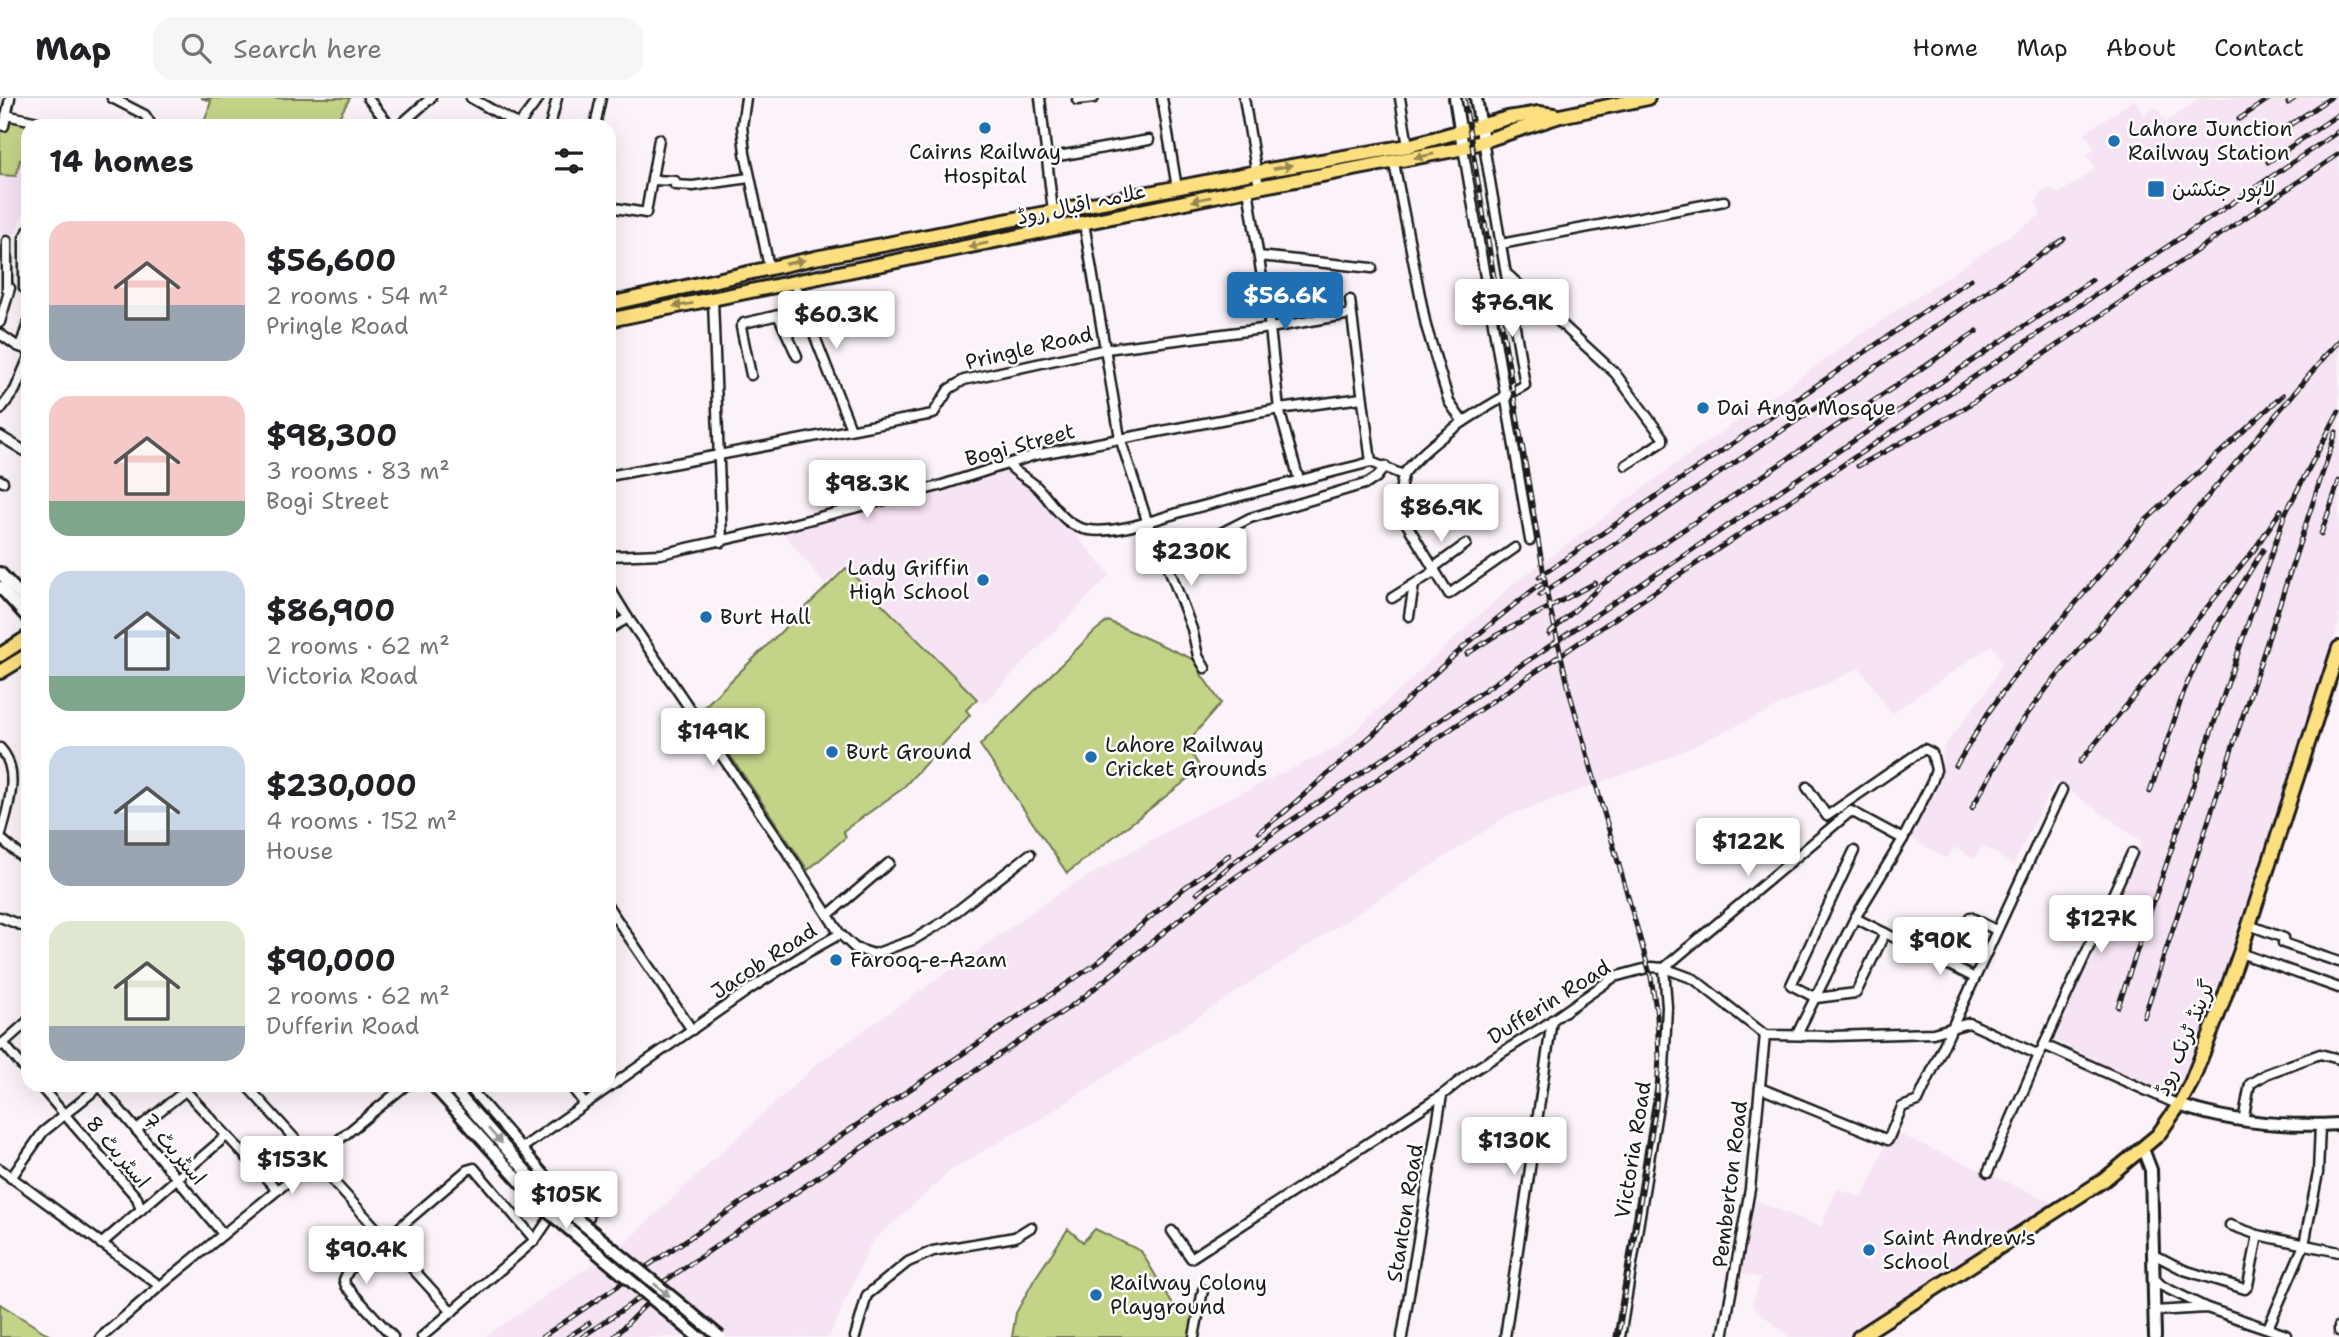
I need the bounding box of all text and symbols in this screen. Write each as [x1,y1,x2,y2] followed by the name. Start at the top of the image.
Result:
[153,17,643,80] search box
[35,26,111,71] text: Map
[177,29,215,67] icon: search
[233,31,382,66] text: Search here
[1912,32,1978,64] text: Home
[2016,32,2068,64] text: Map
[2106,32,2176,64] text: About
[2214,32,2304,64] text: Contact
[2128,115,2293,167] place label: Lahore Junction Railway Station
[977,120,993,136] marker: Cairns Railway Hospital
[2106,133,2122,149] marker: Lahore Junction Railway Station
[909,138,1061,190] place label: Cairns Railway Hospital
[49,141,194,182] text: 14 homes
[550,142,588,180] icon: filters
[1413,151,1435,162] one-way arrow
[1272,161,1294,172] one-way arrow
[2172,175,2275,205] place label: لاہور جنکشن
[1014,177,1150,231] street label: علامہ اقبال روڈ
[2146,179,2166,199] marker: لاہور جنکشن
[1190,194,1212,205] one-way arrow
[967,239,989,250] one-way arrow
[266,240,396,281] text: $56,600
[105,249,189,333] icon: home
[784,257,806,268] one-way arrow
[1228,272,1342,332] pin: $56.6K
[1243,280,1327,310] text: $56.6K
[1455,280,1569,339] pin: $76.9K
[266,281,449,311] text: 2 rooms · 54 m²
[1471,287,1553,317] text: $76.9K
[779,292,893,351] pin: $60.3K
[794,299,878,329] text: $60.3K
[672,300,694,311] one-way arrow
[266,311,409,341] text: Pringle Road
[962,320,1096,376] street label: Pringle Road
[1717,394,1896,422] place label: Dai Anga Mosque
[1695,400,1711,416] marker: Dai Anga Mosque
[266,415,397,456] text: $98,300
[962,417,1078,473] street label: Bogi Street
[105,424,189,508] icon: home
[266,456,450,486] text: 3 rooms · 83 m²
[810,460,924,520] pin: $98.3K
[825,468,909,498] text: $98.3K
[1384,484,1498,544] pin: $86.9K
[266,486,389,516] text: Bogi Street
[1400,492,1482,522] text: $86.9K
[1142,528,1240,588] pin: $230K
[1152,536,1230,566] text: $230K
[847,554,970,606] place label: Lady Griffin High School
[975,572,991,588] marker: Lady Griffin High School
[266,590,395,631] text: $86,900
[105,599,189,683] icon: home
[720,603,811,631] place label: Burt Hall
[698,609,714,625] marker: Burt Hall
[266,631,450,661] text: 2 rooms · 62 m²
[266,661,418,691] text: Victoria Road
[664,708,762,768] pin: $149K
[677,716,749,746] text: $149K
[1105,731,1267,783] place label: Lahore Railway Cricket Grounds
[846,738,972,766] place label: Burt Ground
[824,744,840,760] marker: Burt Ground
[1083,749,1099,765] marker: Lahore Railway Cricket Grounds
[266,765,417,806] text: $230,000
[105,774,189,858] icon: home
[266,806,457,836] text: 4 rooms · 152 m²
[1699,818,1797,878] pin: $122K
[1712,826,1784,856] text: $122K
[266,836,334,866] text: House
[2052,896,2150,955] pin: $127K
[2065,903,2137,933] text: $127K
[706,916,822,1006] street label: Jacob Road
[1899,918,1981,977] pin: $90K
[1909,925,1971,955] text: $90K
[266,940,396,981] text: $90,000
[850,946,1007,974] place label: Farooq-e-Azam
[105,949,189,1033] icon: home
[828,952,844,968] marker: Farooq-e-Azam
[1482,953,1616,1051] street label: Dufferin Road
[2148,976,2222,1100] street label: گرینڈ ٹرنک روڈ
[266,981,450,1011] text: 2 rooms · 62 m²
[266,1011,419,1041] text: Dufferin Road
[1608,1079,1658,1221] street label: Victoria Road
[1706,1099,1754,1269] street label: Pemberton Road
[136,1107,212,1191] street label: اسٹریٹ 7
[80,1110,156,1194] street label: اسٹریٹ 8
[1465,1118,1563,1177] pin: $130K
[1478,1125,1550,1155] text: $130K
[487,1128,502,1145] one-way arrow
[243,1136,341,1196] pin: $153K
[1380,1142,1430,1284] street label: Stanton Road
[256,1144,328,1174] text: $153K
[517,1172,615,1231] pin: $105K
[531,1179,601,1209] text: $105K
[1883,1224,2036,1276] place label: Saint Andrew's School
[309,1226,423,1286] pin: $90.4K
[325,1234,407,1264] text: $90.4K
[1861,1242,1877,1258] marker: Saint Andrew's School
[1110,1269,1267,1321] place label: Railway Colony Playground
[654,1282,671,1297] one-way arrow
[1088,1287,1104,1303] marker: Railway Colony Playground

